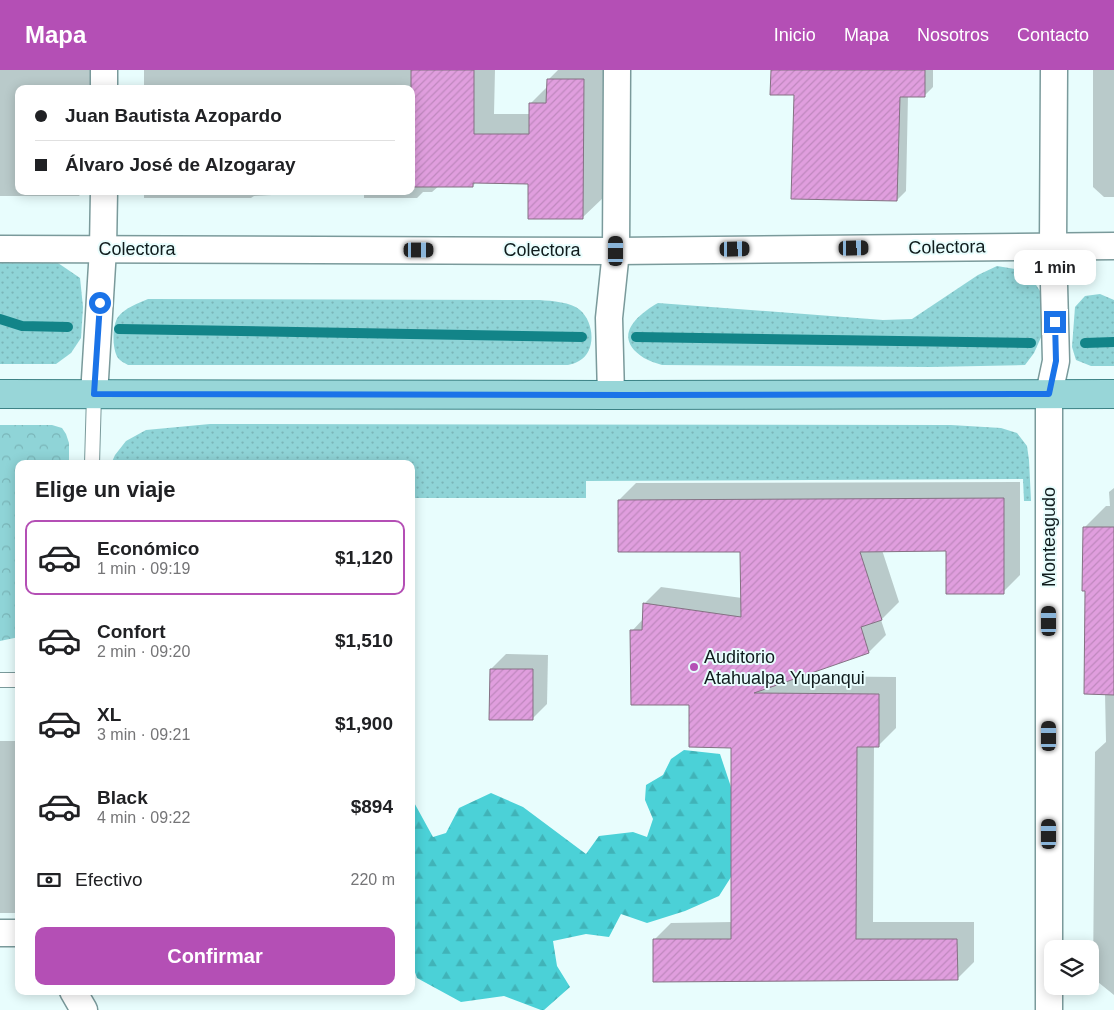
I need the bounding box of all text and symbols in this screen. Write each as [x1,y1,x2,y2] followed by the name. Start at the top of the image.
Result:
[25,21,86,48] text: Mapa
[774,25,816,45] text: Inicio
[844,25,889,45] text: Mapa
[917,25,989,45] text: Nosotros
[1017,25,1089,45] text: Contacto
[65,105,282,126] text: Juan Bautista Azopardo
[65,154,296,175] text: Álvaro José de Alzogaray
[608,236,623,266] car
[908,236,987,258] street label: Colectora
[98,239,177,259] street label: Colectora
[503,240,582,260] street label: Colectora
[838,240,869,256] car
[719,241,750,257] car
[404,243,434,258] car
[1014,250,1096,284] callout: 1 min
[1034,259,1076,276] text: 1 min
[89,292,111,314] route start
[1044,311,1066,333] route end
[35,477,176,502] text: Elige un viaje
[1039,487,1059,587] street label: Monteagudo
[37,535,82,580] icon: car
[97,538,199,559] text: Económico
[335,547,393,568] text: $1,120
[97,560,190,577] text: 1 min · 09:19
[1041,606,1056,636] car
[37,618,82,663] icon: car
[97,621,166,642] text: Confort
[335,630,393,651] text: $1,510
[97,643,190,660] text: 2 min · 09:20
[704,647,865,688] place label: Auditorio Atahualpa Yupanqui
[688,661,700,673] marker: Auditorio Atahualpa Yupanqui
[37,701,82,746] icon: car
[97,704,121,725] text: XL
[335,713,393,734] text: $1,900
[1041,721,1056,751] car
[97,726,190,743] text: 3 min · 09:21
[37,784,82,829] icon: car
[97,787,148,808] text: Black
[351,796,393,817] text: $894
[97,809,190,826] text: 4 min · 09:22
[1041,819,1056,849] car
[35,866,63,894] icon: cash
[75,869,143,890] text: Efectivo
[351,871,395,888] text: 220 m
[35,927,395,985] button: Confirmar
[1044,940,1099,995] map controls
[1044,940,1099,995] button: layers

